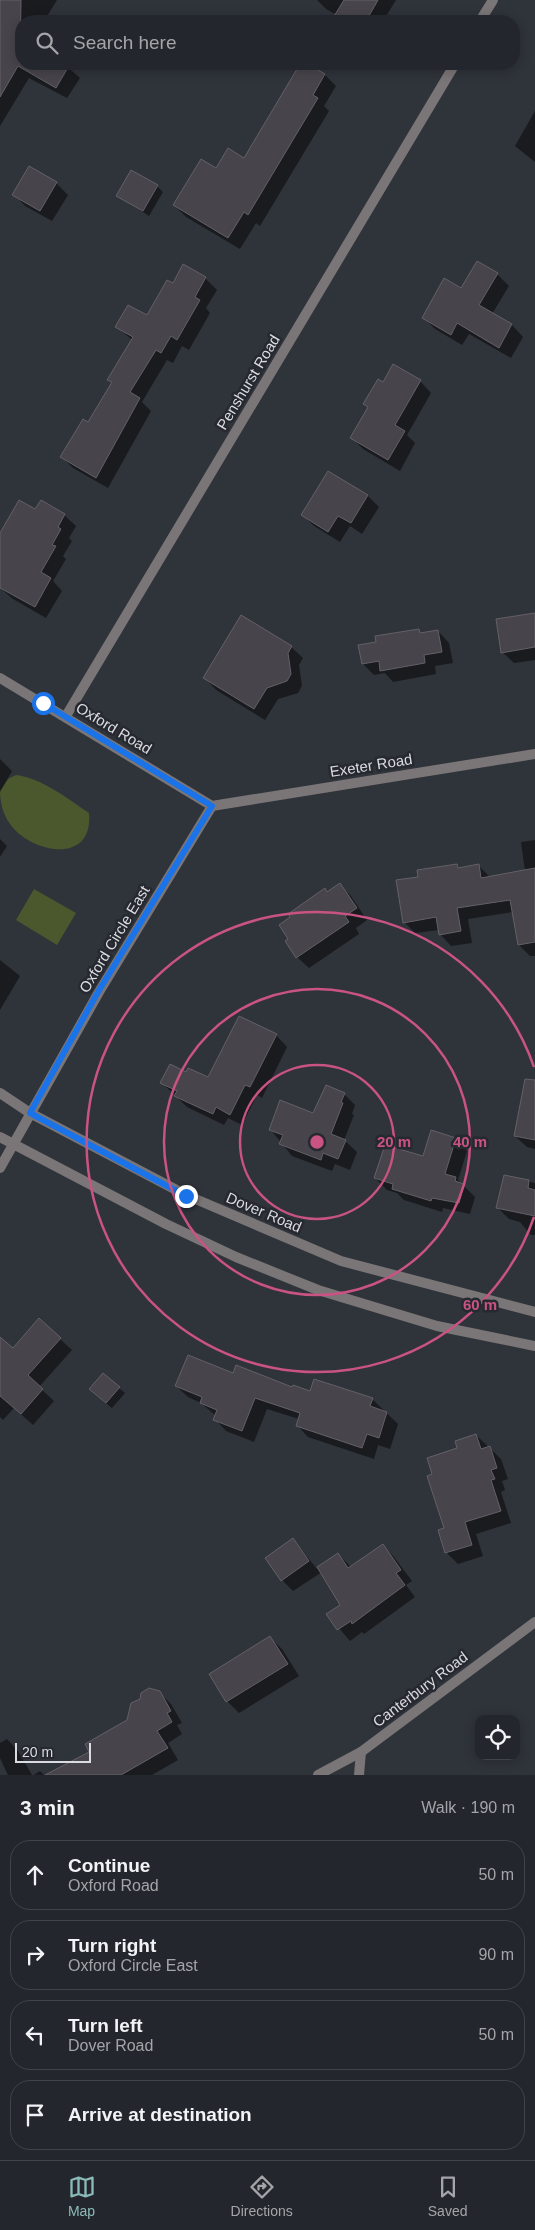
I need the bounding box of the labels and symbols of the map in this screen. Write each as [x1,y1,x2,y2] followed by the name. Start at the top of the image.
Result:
[213,332,283,432] street label: Penshurst Road
[32,692,55,715] route start
[73,699,155,757] street label: Oxford Road
[328,750,414,780] street label: Exeter Road
[75,882,153,996] street label: Oxford Circle East
[308,1133,326,1151] centre of rings
[377,1133,411,1150] text: 20 m
[453,1133,487,1150] text: 40 m
[175,1185,198,1208] route end
[224,1189,304,1235] street label: Dover Road
[463,1296,497,1313] text: 60 m
[369,1648,471,1730] street label: Canterbury Road
[15,1740,91,1763] scale bar

